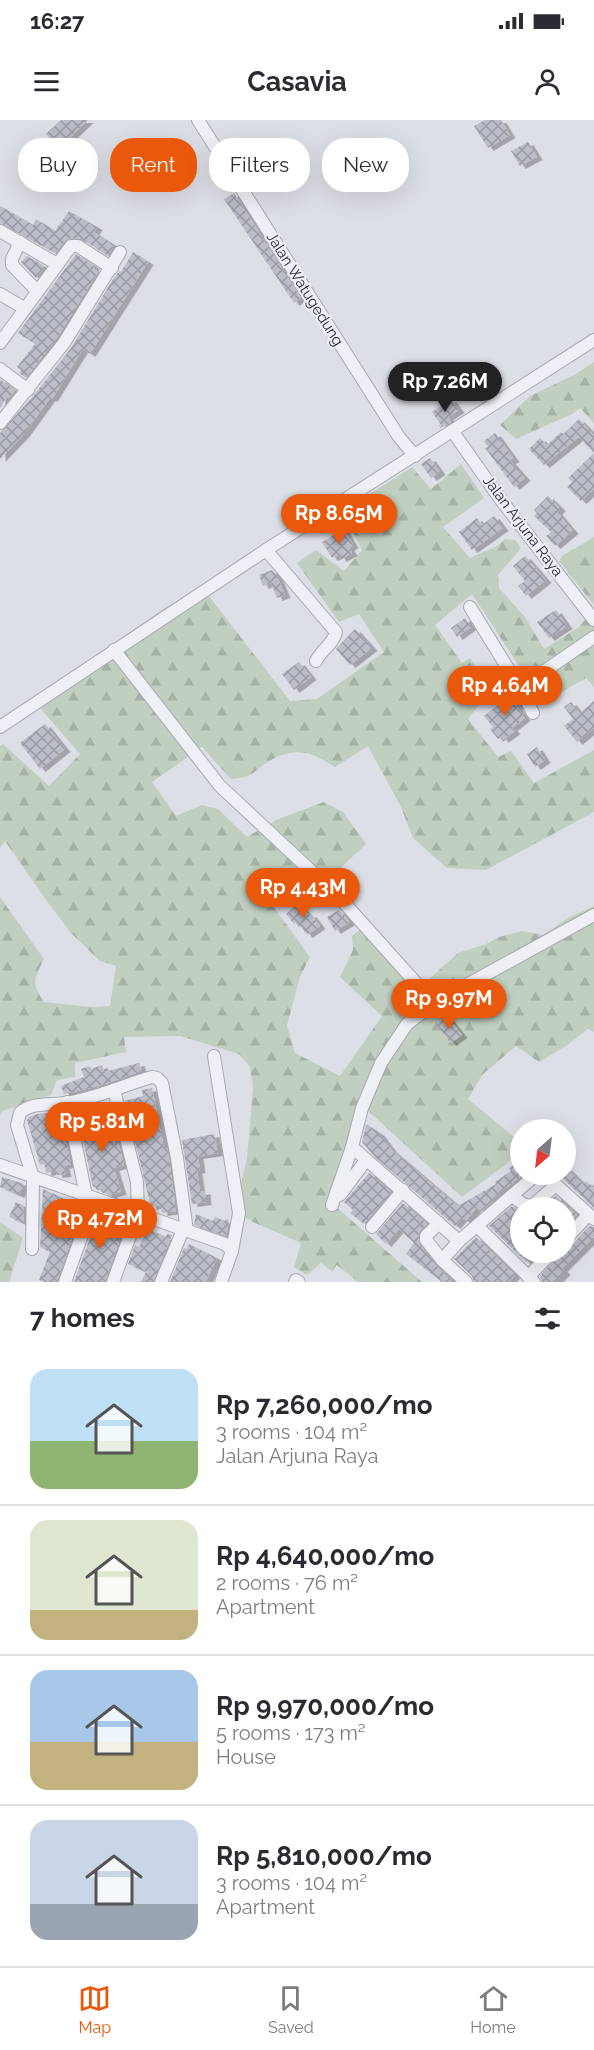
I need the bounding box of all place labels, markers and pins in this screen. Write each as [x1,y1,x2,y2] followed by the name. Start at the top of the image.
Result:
[383,362,507,413] pin: Rp 7.26M
[277,494,401,545] pin: Rp 8.65M
[443,666,567,717] pin: Rp 4.64M
[241,868,365,919] pin: Rp 4.43M
[387,979,511,1030] pin: Rp 9.97M
[40,1102,164,1153] pin: Rp 5.81M
[38,1199,162,1250] pin: Rp 4.72M

